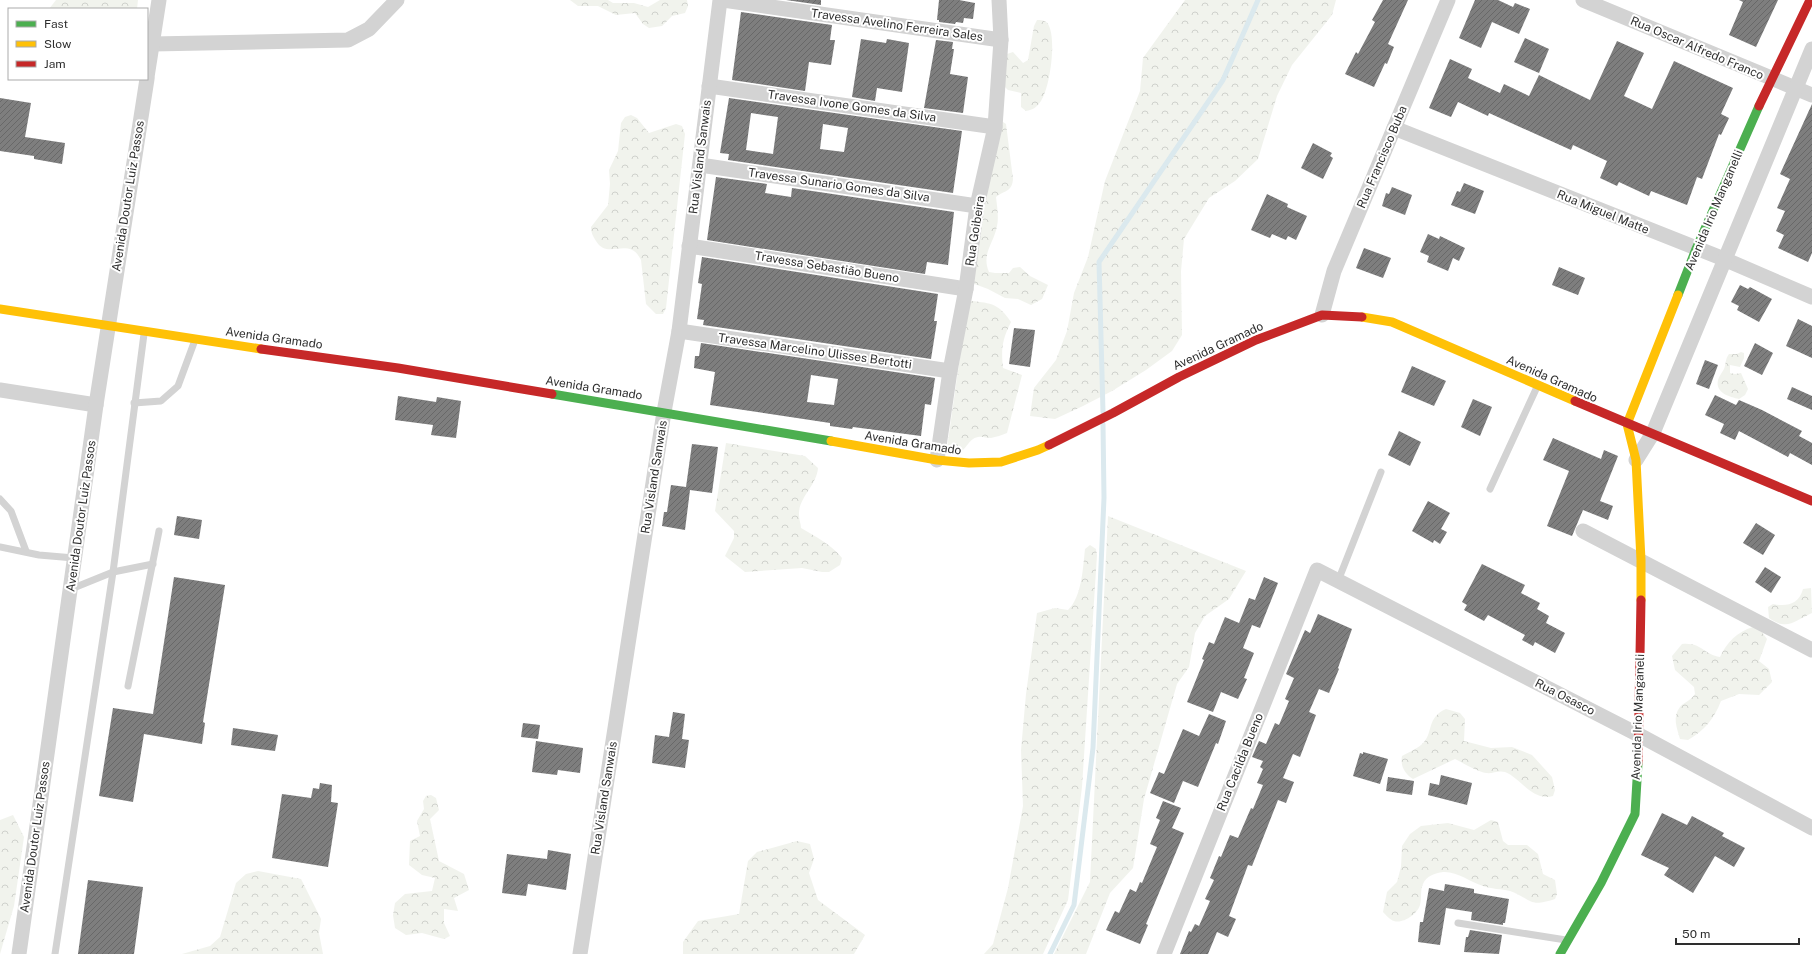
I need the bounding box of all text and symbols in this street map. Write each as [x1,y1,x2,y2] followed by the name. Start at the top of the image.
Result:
[810,6,984,44] street label: Travessa Avelino Ferreira Sales
[8,8,148,80] legend
[1628,14,1766,83] street label: Rua Oscar Alfredo Franco
[44,17,69,31] text: Fast
[44,37,72,51] text: Slow
[44,57,66,71] text: Jam
[767,87,937,125] street label: Travessa Ivone Gomes da Silva
[686,99,714,215] street label: Rua Visland Sanwais
[1354,104,1410,210] street label: Rua Francisco Buba
[109,119,147,273] street label: Avenida Doutor Luiz Passos
[1682,148,1746,272] street label: Avenida Irio Manganelli
[747,165,931,205] street label: Travessa Sunario Gomes da Silva
[1555,187,1651,237] street label: Rua Miguel Matte
[963,195,987,267] street label: Rua Goibeira
[754,249,900,285] street label: Travessa Sebastião Bueno
[1171,319,1266,373] street label: Avenida Gramado
[225,324,324,352] street label: Avenida Gramado
[717,330,913,372] street label: Travessa Marcelino Ulisses Bertotti
[1504,353,1600,405] street label: Avenida Gramado
[545,373,644,403] street label: Avenida Gramado
[638,419,670,535] street label: Rua Visland Sanwais
[864,428,963,458] street label: Avenida Gramado
[63,439,99,593] street label: Avenida Doutor Luiz Passos
[1629,654,1647,780] street label: Avenida Irio Manganeli
[1533,676,1597,718] street label: Rua Osasco
[1214,711,1266,813] street label: Rua Cacilda Bueno
[588,740,620,856] street label: Rua Visland Sanwais
[17,760,53,914] street label: Avenida Doutor Luiz Passos
[1676,920,1799,946] scale bar
[1682,927,1710,941] text: 50 m

